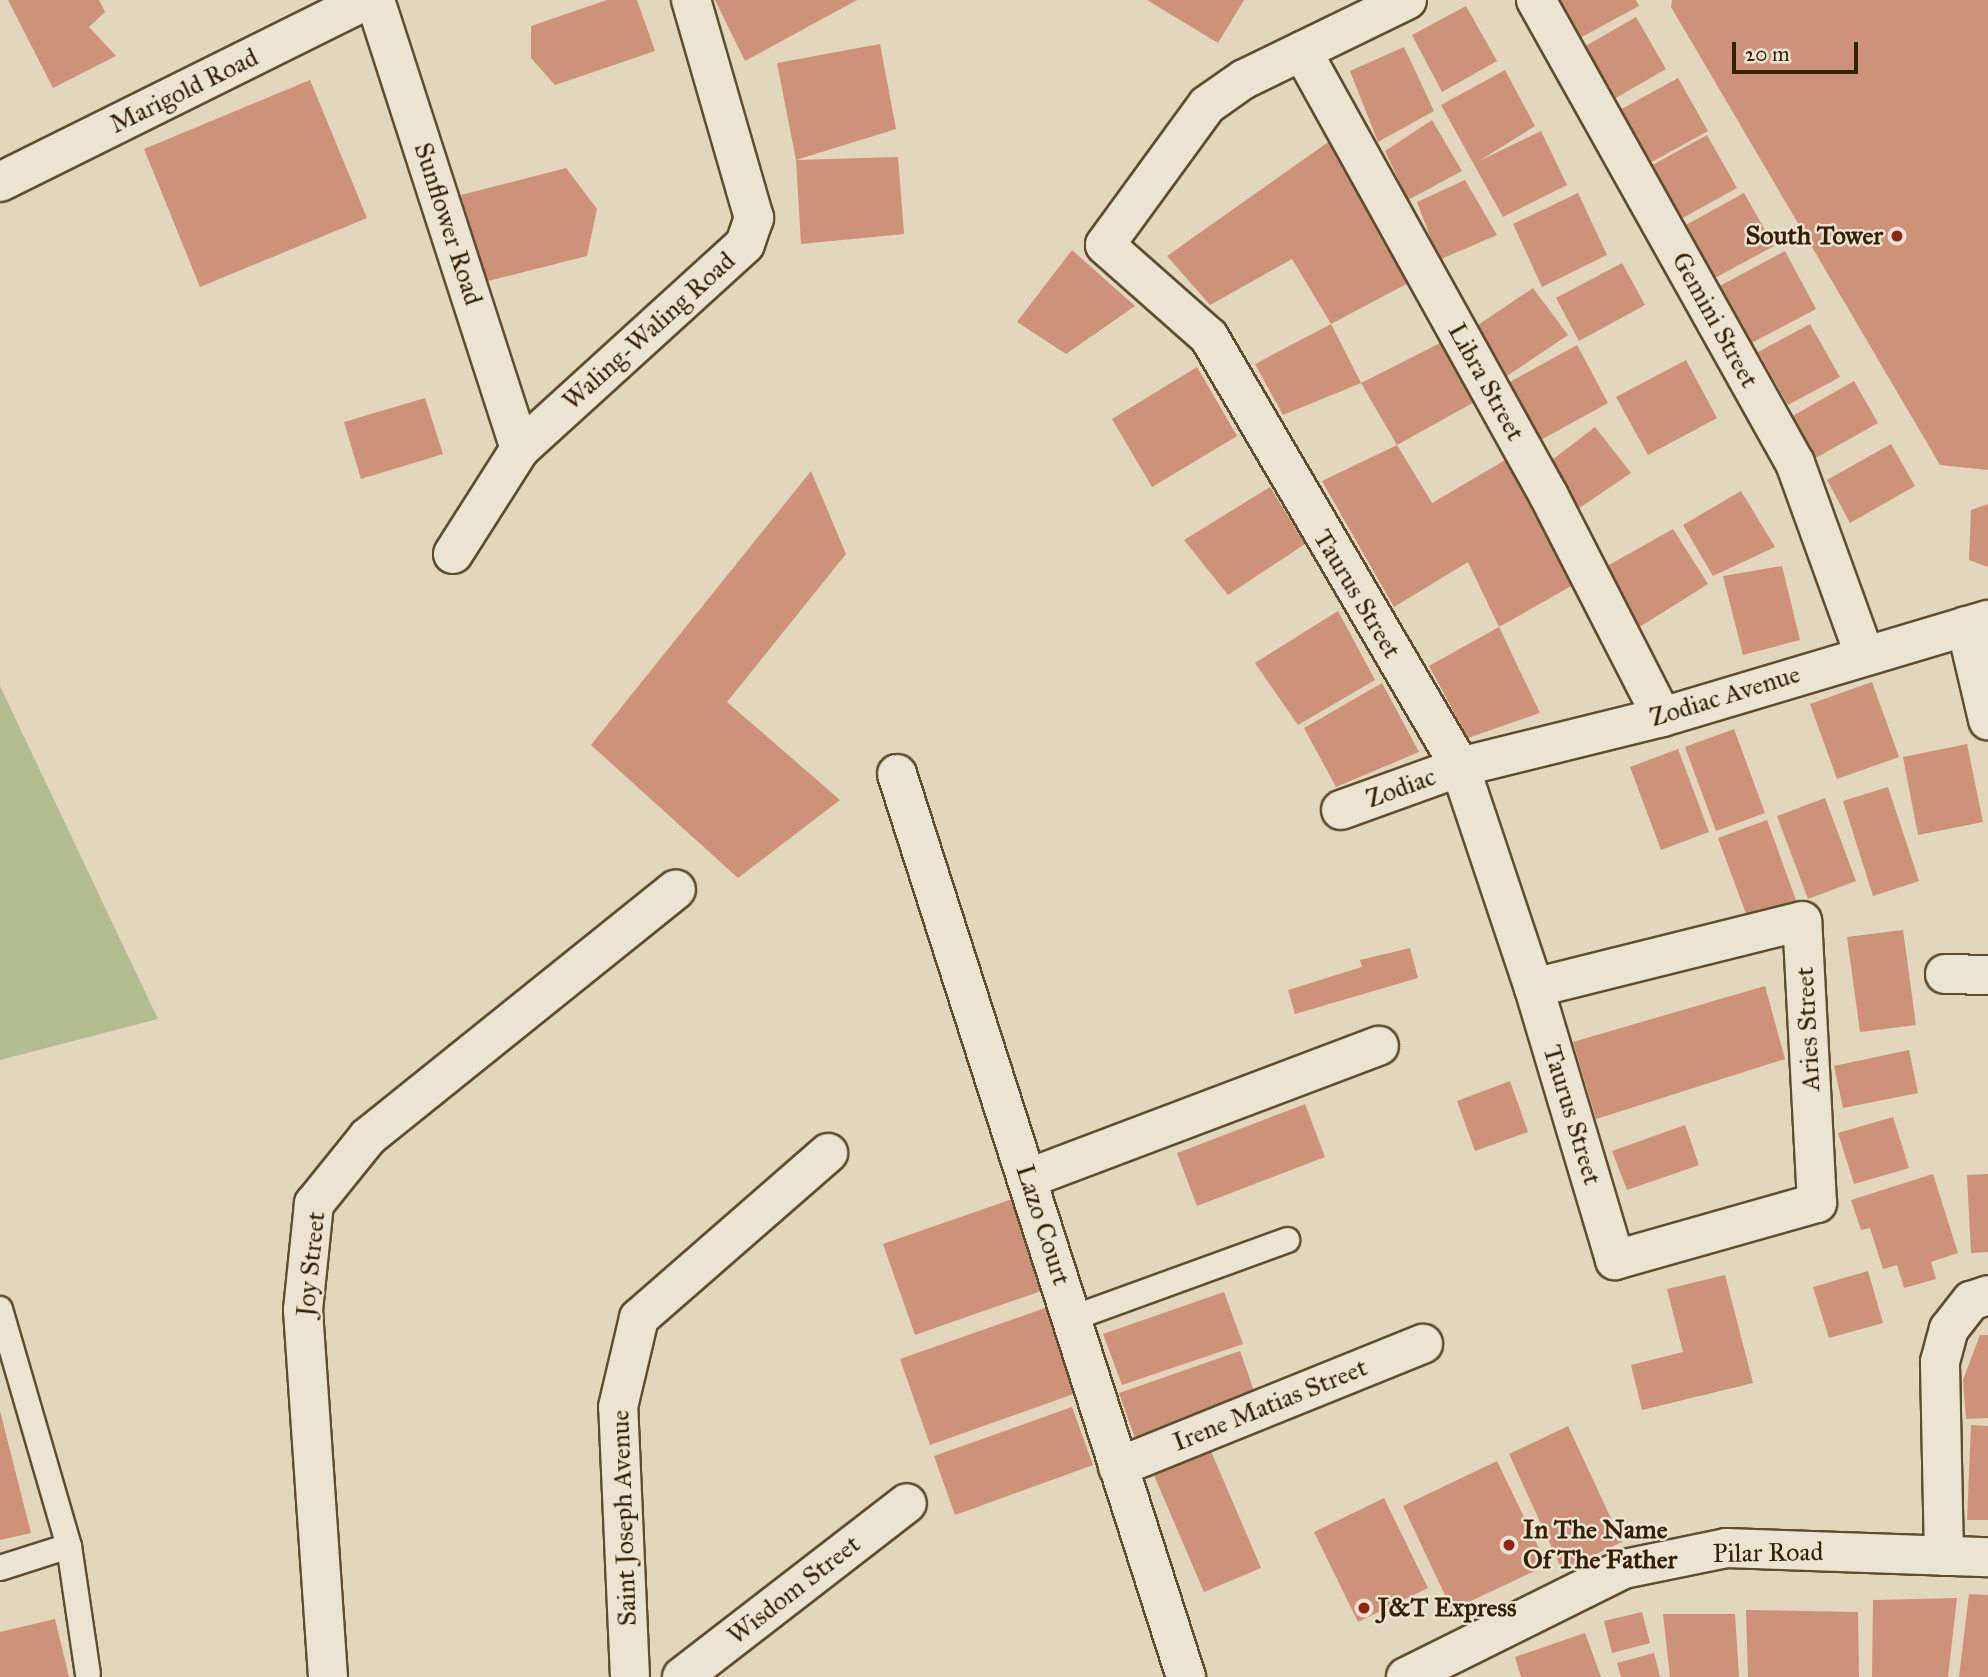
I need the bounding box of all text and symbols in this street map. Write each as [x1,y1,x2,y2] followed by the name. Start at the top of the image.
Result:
[1736,28,1862,72] scale bar
[1745,41,1790,67] text: 20 m
[105,42,263,140] street label: Marigold Road
[407,139,489,309] street label: Sunflower Road
[1745,220,1883,252] place label: South Tower
[1889,228,1905,244] marker: South Tower
[556,245,742,417] street label: Waling-Waling Road
[1665,247,1765,393] street label: Gemini Street
[1441,318,1531,446] street label: Libra Street
[1306,524,1408,664] street label: Taurus Street
[1646,658,1804,734] street label: Zodiac Avenue
[1362,761,1440,815] street label: Zodiac
[1789,966,1827,1092] street label: Aries Street
[1536,1041,1608,1189] street label: Taurus Street
[1009,1161,1077,1289] street label: Lazo Court
[290,1210,332,1318] street label: Joy Street
[1168,1352,1372,1458] street label: Irene Matias Street
[605,1409,643,1627] street label: Saint Joseph Avenue
[1523,1514,1677,1576] place label: In The Name Of The Father
[722,1529,866,1651] street label: Wisdom Street
[1712,1536,1824,1570] street label: Pilar Road
[1501,1537,1517,1553] marker: In The Name Of The Father
[1378,1592,1516,1624] place label: J&T Express
[1356,1600,1372,1616] marker: J&T Express

